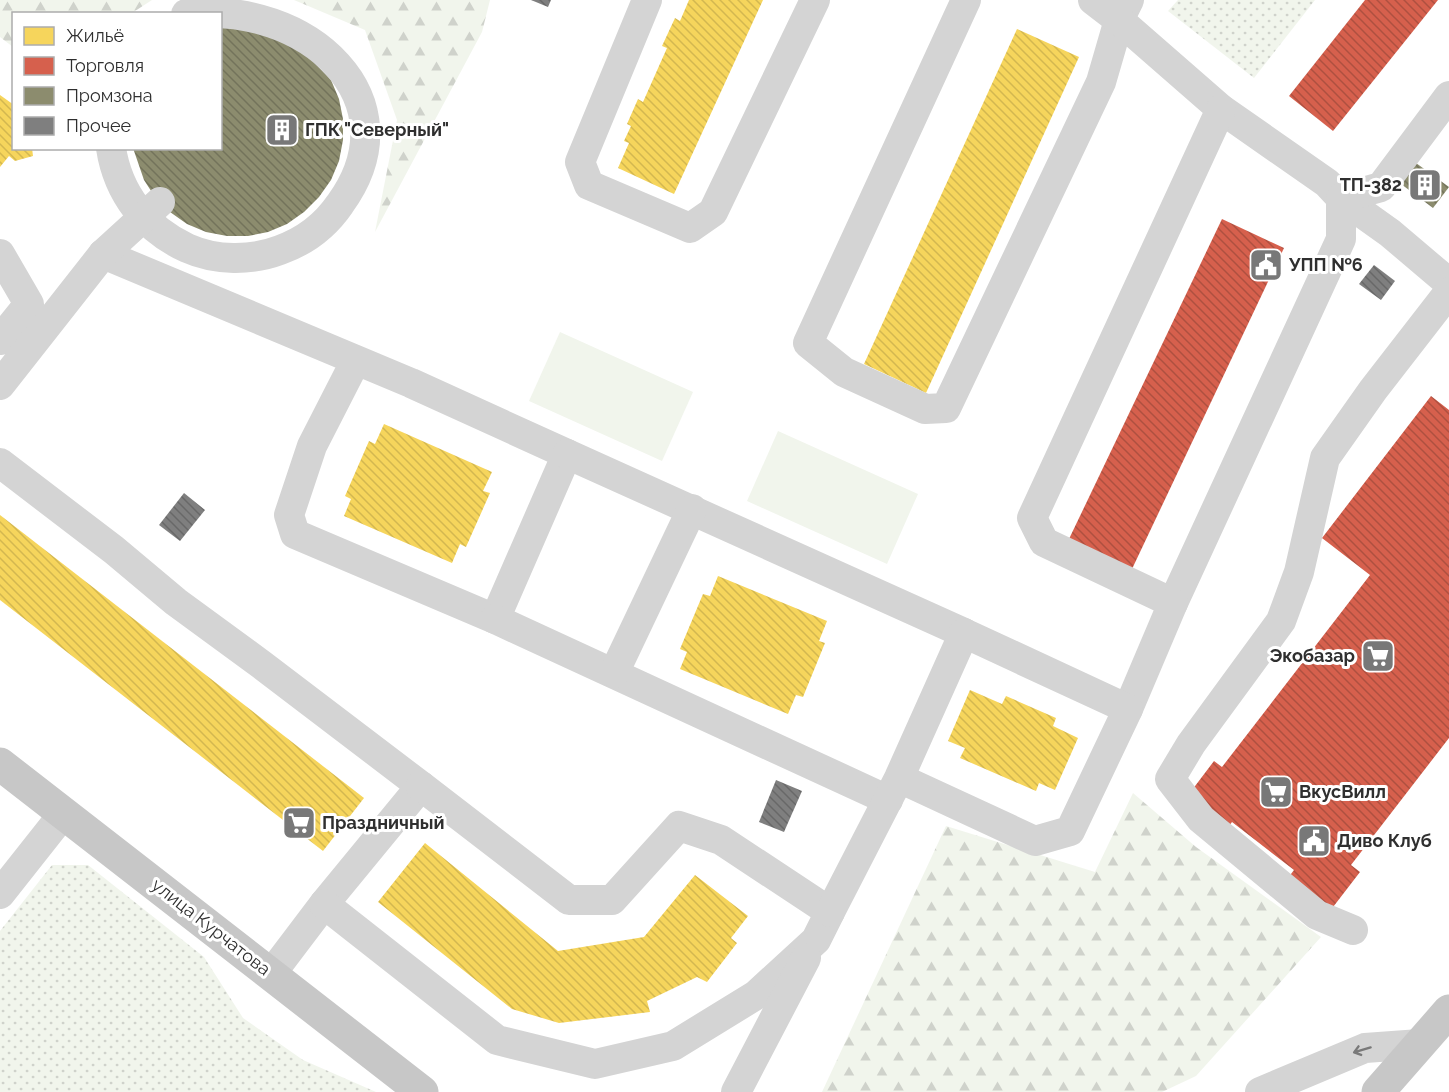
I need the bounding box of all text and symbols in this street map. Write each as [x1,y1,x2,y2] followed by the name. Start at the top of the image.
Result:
[12,12,222,150] legend
[66,25,124,46] text: Жильё
[66,55,144,76] text: Торговля
[66,85,153,106] text: Промзона
[264,112,300,148] building icon: ГПК "Северный"
[66,115,132,136] text: Прочее
[305,119,449,140] place label: ГПК "Северный"
[1407,167,1443,203] building icon: ТП-382
[1340,174,1402,195] place label: ТП-382
[1248,247,1284,283] public building icon: УПП №6
[1288,254,1363,275] place label: УПП №6
[1360,638,1396,674] supermarket icon: Экобазар
[1269,645,1355,666] place label: Экобазар
[1258,774,1294,810] supermarket icon: ВкусВилл
[1299,781,1386,802] place label: ВкусВилл
[281,805,317,841] supermarket icon: Праздничный
[322,812,444,833] place label: Праздничный
[1296,823,1332,859] public building icon: Диво Клуб
[1337,830,1432,851] place label: Диво Клуб
[148,874,275,979] street label: улица Курчатова
[1353,1045,1372,1056] one-way arrow

